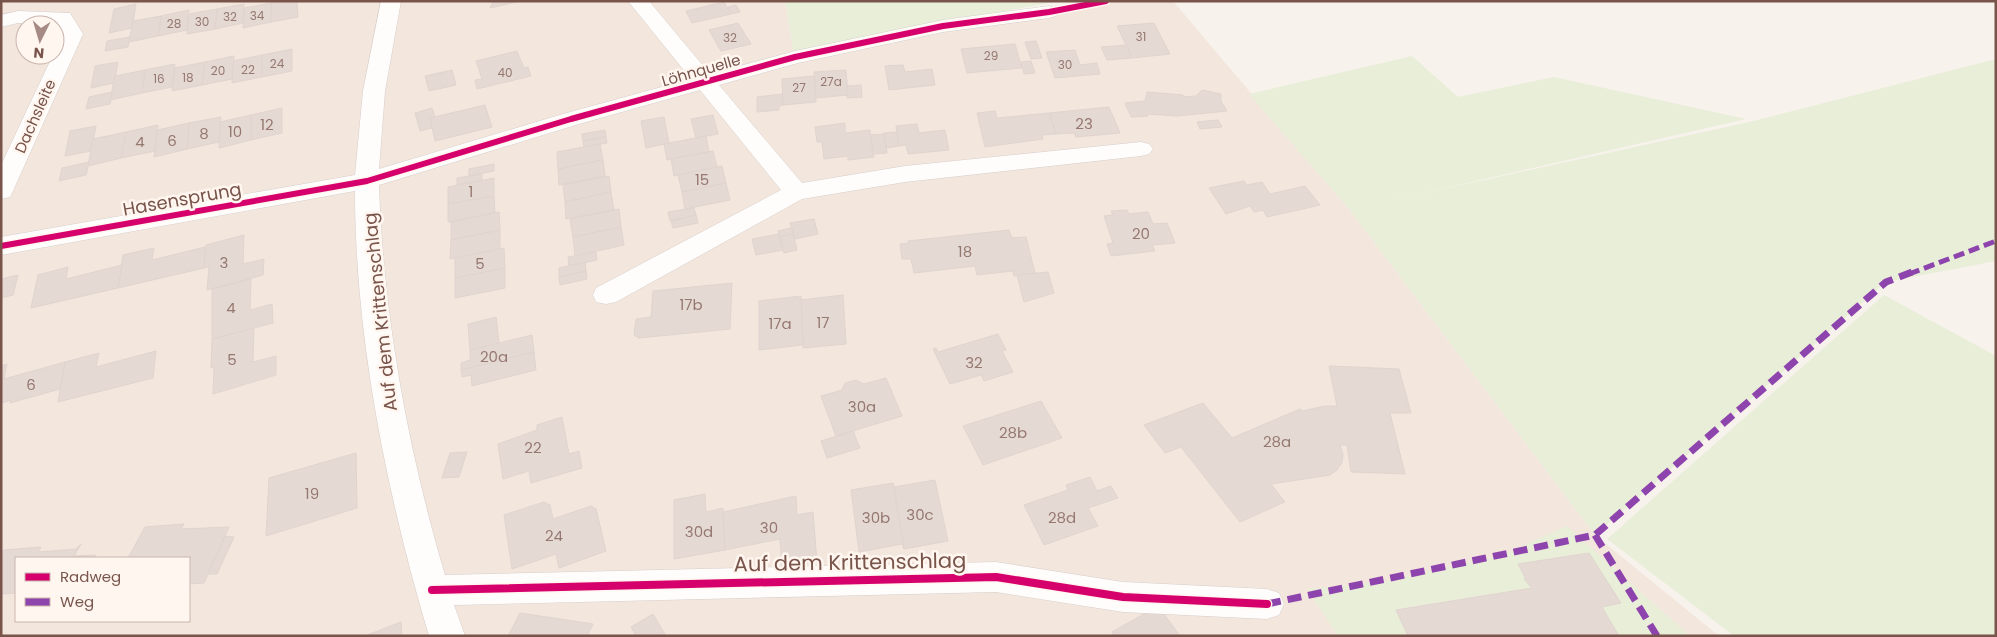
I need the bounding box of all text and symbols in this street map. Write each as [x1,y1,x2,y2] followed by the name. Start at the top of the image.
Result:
[250,7,265,24] house number: 34
[223,8,237,25] house number: 32
[195,13,209,30] house number: 30
[15,15,65,65] north arrow
[167,15,181,32] house number: 28
[1136,28,1146,45] house number: 31
[723,29,737,46] house number: 32
[33,43,45,63] text: N
[984,47,998,64] house number: 29
[659,49,743,91] street label: Löhnquelle
[270,55,285,72] house number: 24
[1058,56,1072,73] house number: 30
[241,61,255,78] house number: 22
[211,62,225,79] house number: 20
[497,64,513,81] house number: 40
[182,69,194,86] house number: 18
[153,70,165,87] house number: 16
[820,73,842,90] house number: 27a
[9,76,61,156] street label: Dachsleite
[792,79,806,96] house number: 27
[1075,113,1093,134] house number: 23
[260,114,274,135] house number: 12
[228,121,242,142] house number: 10
[199,123,209,144] house number: 8
[167,130,177,151] house number: 6
[135,131,145,152] house number: 4
[695,169,709,190] house number: 15
[121,176,243,222] street label: Hasensprung
[469,181,473,202] house number: 1
[357,212,403,412] street label: Auf dem Krittenschlag
[1132,223,1150,244] house number: 20
[958,241,972,262] house number: 18
[220,252,228,273] house number: 3
[475,253,485,274] house number: 5
[679,294,703,315] house number: 17b
[226,297,236,318] house number: 4
[817,312,830,333] house number: 17
[768,313,792,334] house number: 17a
[480,346,508,367] house number: 20a
[227,349,237,370] house number: 5
[965,352,983,373] house number: 32
[26,374,36,395] house number: 6
[848,396,876,417] house number: 30a
[999,422,1027,443] house number: 28b
[1263,431,1291,452] house number: 28a
[524,437,542,458] house number: 22
[305,483,319,504] house number: 19
[906,504,934,525] house number: 30c
[862,507,890,528] house number: 30b
[1048,507,1076,528] house number: 28d
[760,517,778,538] house number: 30
[685,521,713,542] house number: 30d
[545,525,563,546] house number: 24
[733,545,967,579] street label: Auf dem Krittenschlag
[15,557,190,622] legend
[60,566,121,587] text: Radweg
[60,591,94,612] text: Weg

